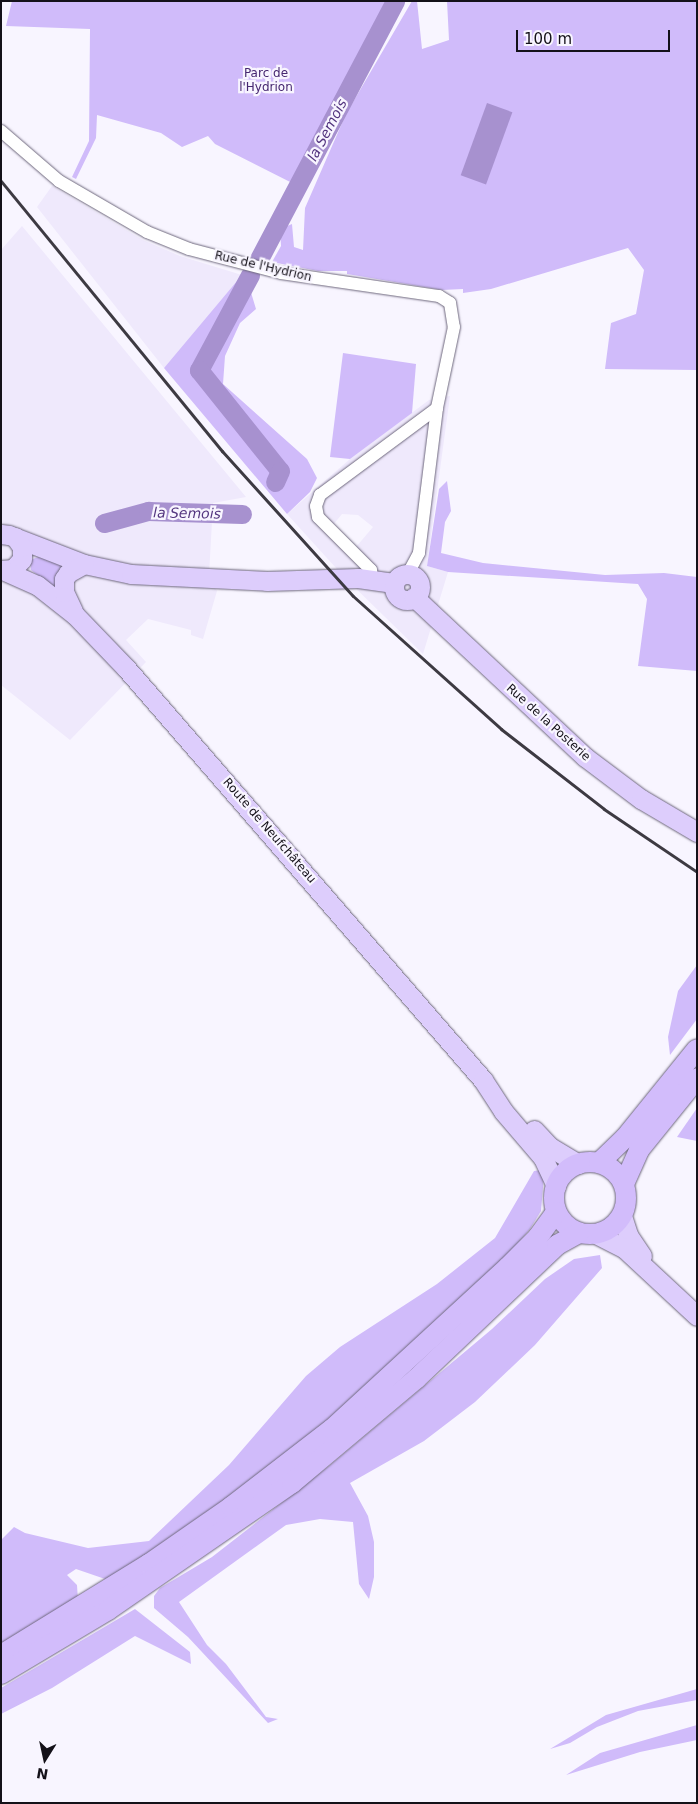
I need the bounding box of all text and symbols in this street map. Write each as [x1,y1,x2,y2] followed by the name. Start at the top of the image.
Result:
[518,20,672,52] scale bar
[524,30,572,48] text: 100 m
[239,67,293,95] park label: Parc de l'Hydrion
[304,96,350,164] water label: la Semois
[213,249,313,285] street label: Rue de l'Hydrion
[153,504,221,522] water label: la Semois
[503,681,593,765] street label: Rue de la Posterie
[220,776,318,886] street label: Route de Neufchâteau
[20,1734,70,1784] north arrow
[35,1765,50,1783] text: N

